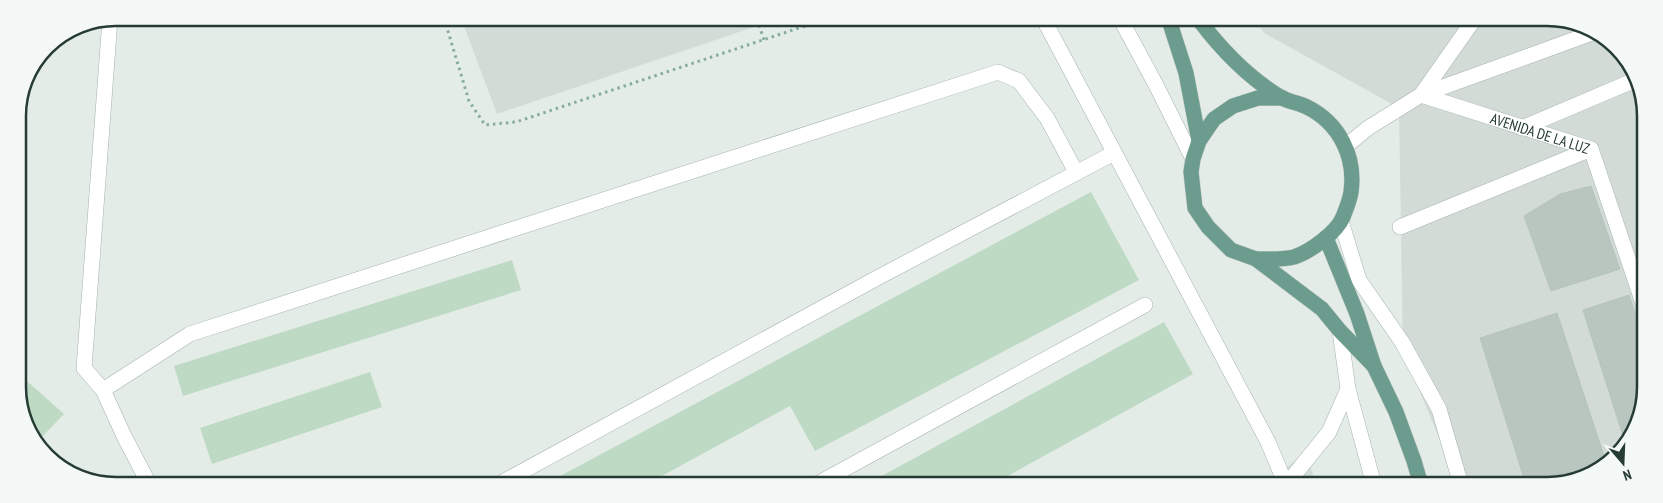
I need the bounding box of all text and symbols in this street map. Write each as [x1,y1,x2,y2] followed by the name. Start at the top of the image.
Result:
[1488,108,1593,158] street label: AVENIDA DE LA LUZ
[1598,438,1648,488] north arrow
[1621,466,1634,485] text: N

